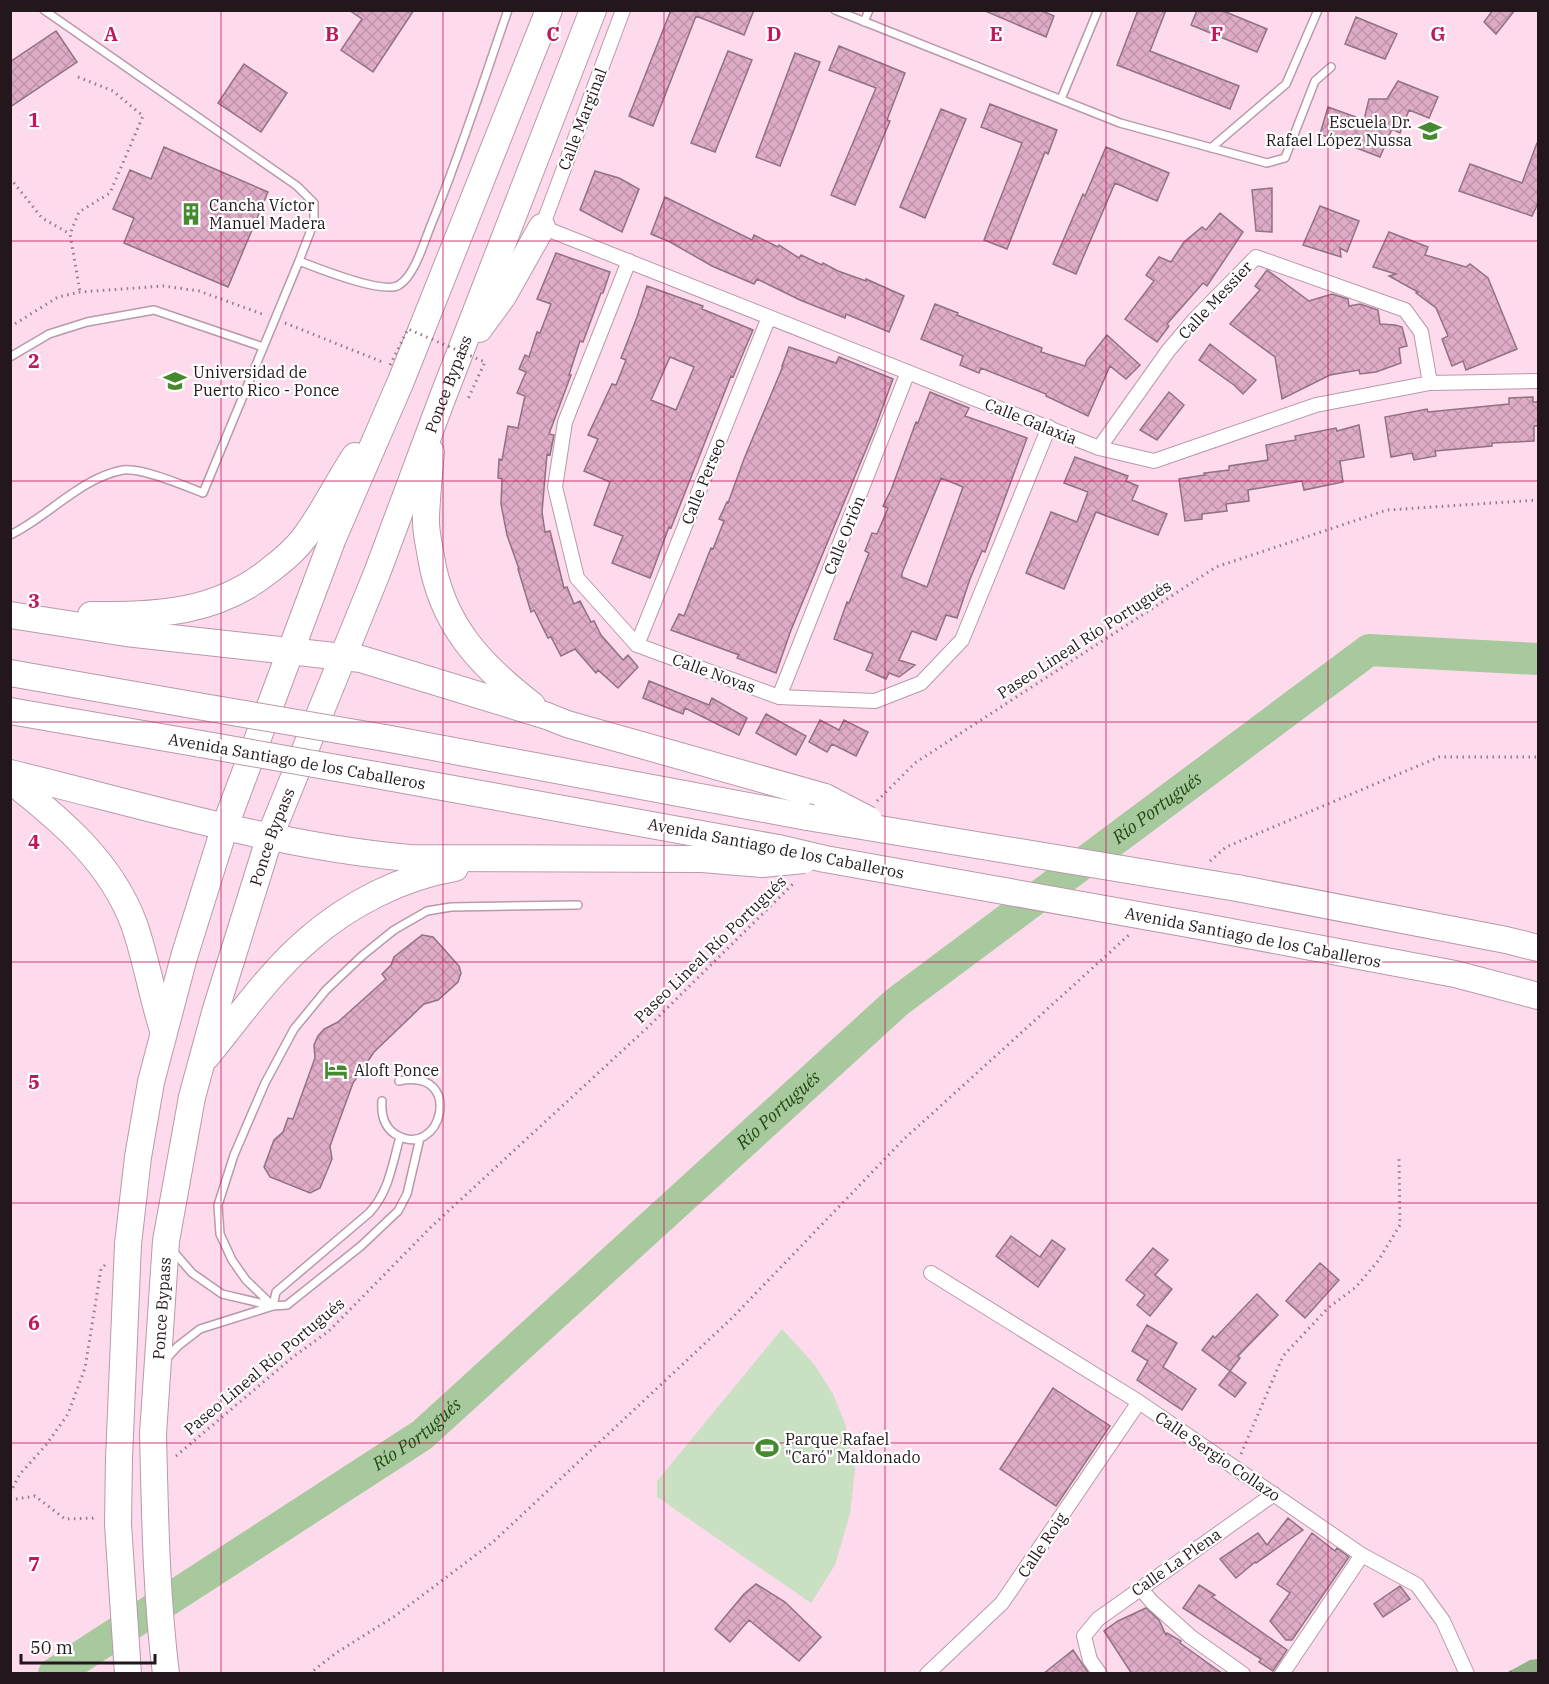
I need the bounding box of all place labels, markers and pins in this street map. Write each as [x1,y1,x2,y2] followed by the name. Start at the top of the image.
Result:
[1266,112,1412,150] place label: Escuela Dr. Rafael López Nussa
[1417,118,1443,144] school or university icon: Escuela Dr. Rafael López Nussa
[209,195,326,233] place label: Cancha Víctor Manuel Madera
[178,201,204,227] building icon: Cancha Víctor Manuel Madera
[193,362,339,400] place label: Universidad de Puerto Rico - Ponce
[162,368,188,394] school or university icon: Universidad de Puerto Rico - Ponce
[323,1057,349,1083] hotel icon: Aloft Ponce
[354,1060,439,1080] place label: Aloft Ponce
[785,1429,921,1467] place label: Parque Rafael "Caró" Maldonado
[754,1435,780,1461] sports icon: Parque Rafael "Caró" Maldonado

